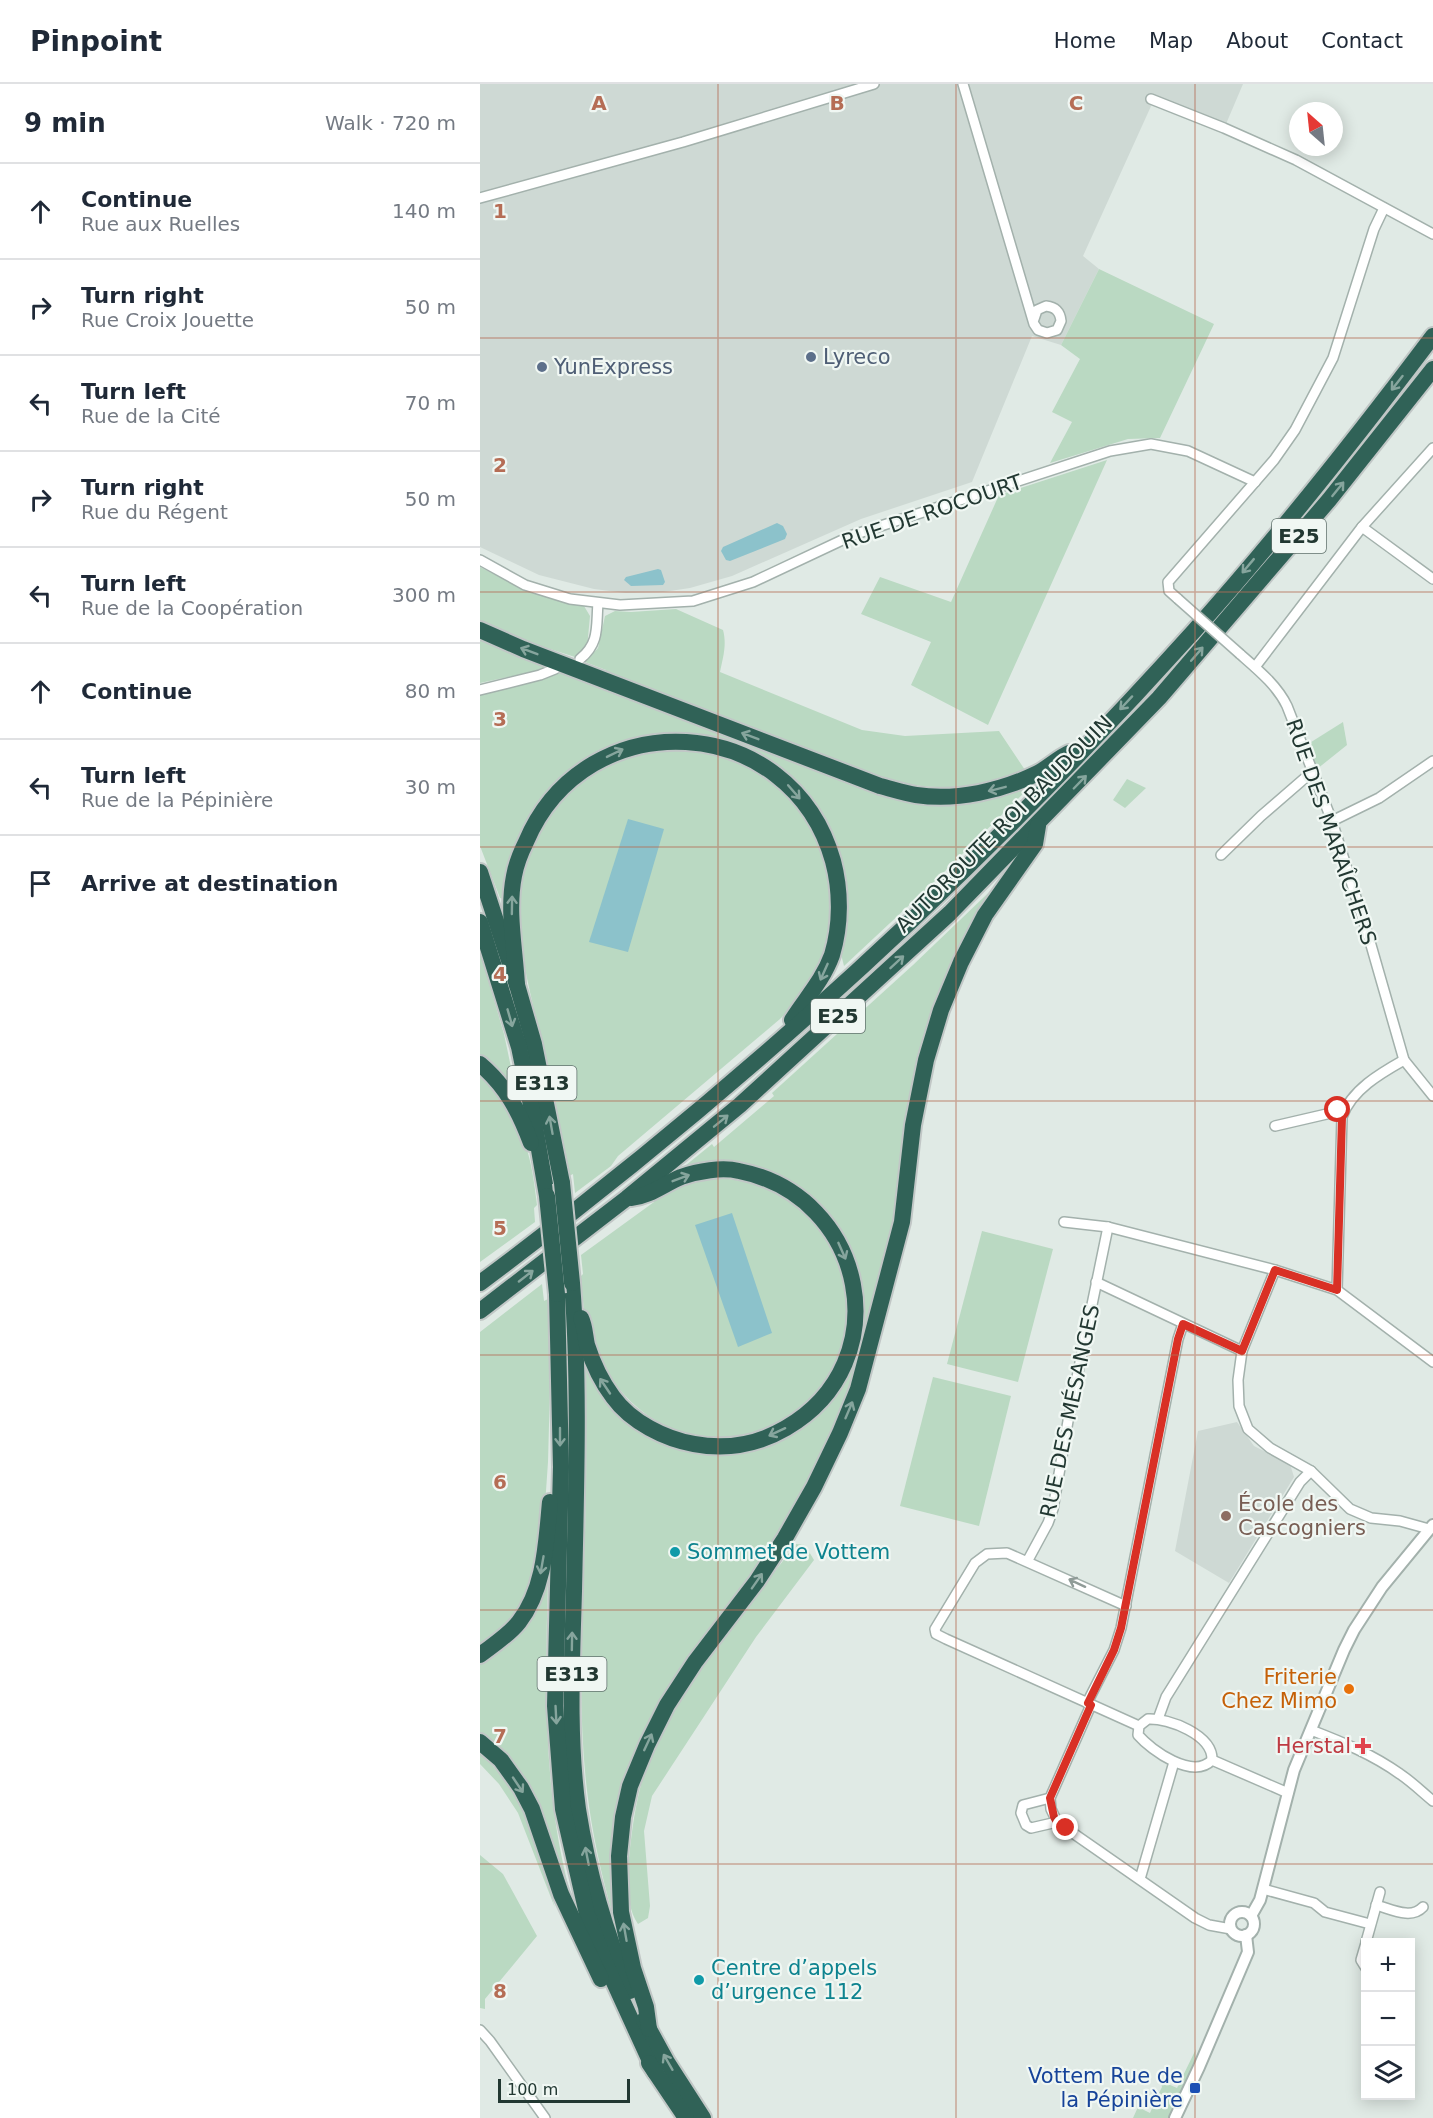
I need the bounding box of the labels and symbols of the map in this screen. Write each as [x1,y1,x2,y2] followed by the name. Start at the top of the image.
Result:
[591,91,607,115] text: A
[829,91,845,115] text: B
[1069,91,1083,115] text: C
[1289,102,1343,156] north arrow
[493,199,507,223] text: 1
[823,345,891,369] place label: Lyreco
[804,350,818,364] marker: Lyreco
[553,355,673,379] place label: YunExpress
[535,360,549,374] marker: YunExpress
[1391,374,1404,390] one-way arrow
[493,453,507,477] text: 2
[838,470,1026,554] street label: RUE DE ROCOURT
[1331,482,1344,498] one-way arrow
[1272,519,1326,553] road number: E25
[1242,558,1255,574] one-way arrow
[520,645,538,656] one-way arrow
[1191,646,1204,662] one-way arrow
[1119,695,1133,710] one-way arrow
[493,707,507,731] text: 3
[891,711,1117,937] street label: AUTOROUTE ROI BAUDOUIN
[1281,715,1382,948] street label: RUE DES MARAÎCHERS
[741,730,760,741] one-way arrow
[605,747,623,759] one-way arrow
[1072,774,1087,789] one-way arrow
[987,783,1006,795] one-way arrow
[787,784,801,799] one-way arrow
[506,896,518,916] one-way arrow
[889,955,904,969] one-way arrow
[493,962,507,986] text: 4
[818,963,829,981] one-way arrow
[811,999,865,1033] road number: E25
[505,1008,516,1027] one-way arrow
[508,1066,577,1100] road number: E313
[1324,1096,1350,1122] route start
[713,1114,729,1127] one-way arrow
[545,1116,556,1136] one-way arrow
[672,1172,690,1183] one-way arrow
[493,1216,507,1240] text: 5
[837,1241,849,1259] one-way arrow
[518,1269,534,1282] one-way arrow
[1035,1302,1104,1520] street label: RUE DES MÉSANGES
[599,1378,611,1394] one-way arrow
[844,1401,856,1419] one-way arrow
[554,1426,566,1446] one-way arrow
[768,1427,786,1439] one-way arrow
[493,1470,507,1494] text: 6
[1238,1491,1366,1540] place label: École des Cascogniers
[1219,1509,1233,1523] marker: École des Cascogniers
[687,1540,890,1564] place label: Sommet de Vottem
[668,1545,682,1559] marker: Sommet de Vottem
[536,1555,547,1574] one-way arrow
[751,1573,763,1589] one-way arrow
[1068,1577,1086,1588] one-way arrow
[567,1632,578,1652] one-way arrow
[538,1657,607,1691] road number: E313
[1221,1665,1337,1713] place label: Friterie Chez Mimo
[1342,1682,1356,1696] marker: Friterie Chez Mimo
[550,1705,561,1725] one-way arrow
[493,1724,507,1748] text: 7
[643,1734,655,1752] one-way arrow
[1276,1734,1351,1758] place label: Herstal
[1356,1739,1370,1753] marker: Herstal
[512,1777,524,1793] one-way arrow
[1052,1814,1078,1840] route end
[581,1847,592,1867] one-way arrow
[619,1923,630,1942] one-way arrow
[711,1956,877,2004] place label: Centre d’appels d’urgence 112
[692,1973,706,1987] marker: Centre d’appels d’urgence 112
[493,1979,507,2003] text: 8
[662,2054,674,2071] one-way arrow
[1028,2064,1183,2112] place label: Vottem Rue de la Pépinière
[498,2076,630,2104] scale bar
[1188,2081,1202,2095] marker: Vottem Rue de la Pépinière

